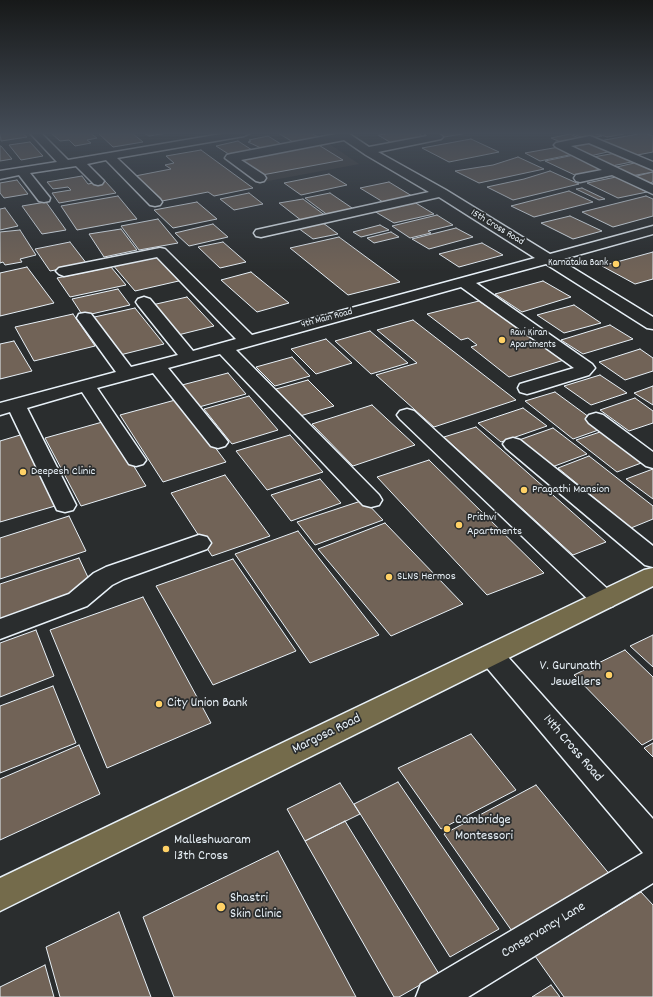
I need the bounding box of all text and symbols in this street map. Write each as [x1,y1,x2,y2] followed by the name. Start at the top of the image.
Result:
[468,207,526,249] street label: 15th Cross Road
[548,258,608,270] place label: Karnataka Bank
[611,259,621,269] marker: Karnataka Bank
[300,306,354,332] street label: 4th Main Road
[510,328,556,352] place label: Ravi Kiran Apartments
[497,335,507,345] marker: Ravi Kiran Apartments
[31,465,95,479] place label: Deepesh Clinic
[18,467,28,477] marker: Deepesh Clinic
[532,483,610,497] place label: Pragathi Mansion
[519,485,529,495] marker: Pragathi Mansion
[467,511,522,539] place label: Prithvi Apartments
[454,520,464,530] marker: Prithvi Apartments
[397,570,456,584] place label: SLNS Hermos
[384,572,394,582] marker: SLNS Hermos
[540,659,601,692] place label: V. Gurunath Jewellers
[604,670,614,680] marker: V. Gurunath Jewellers
[167,696,248,712] place label: City Union Bank
[154,699,164,709] marker: City Union Bank
[290,711,364,759] street label: Margosa Road
[538,712,606,786] street label: 14th Cross Road
[455,813,513,846] place label: Cambridge Montessori
[442,824,452,834] marker: Cambridge Montessori
[174,833,251,866] place label: Malleshwaram 13th Cross
[161,844,171,854] marker: Malleshwaram 13th Cross
[230,891,282,924] place label: Shastri Skin Clinic
[499,899,589,963] street label: Conservancy Lane
[215,901,227,913] marker: Shastri Skin Clinic

